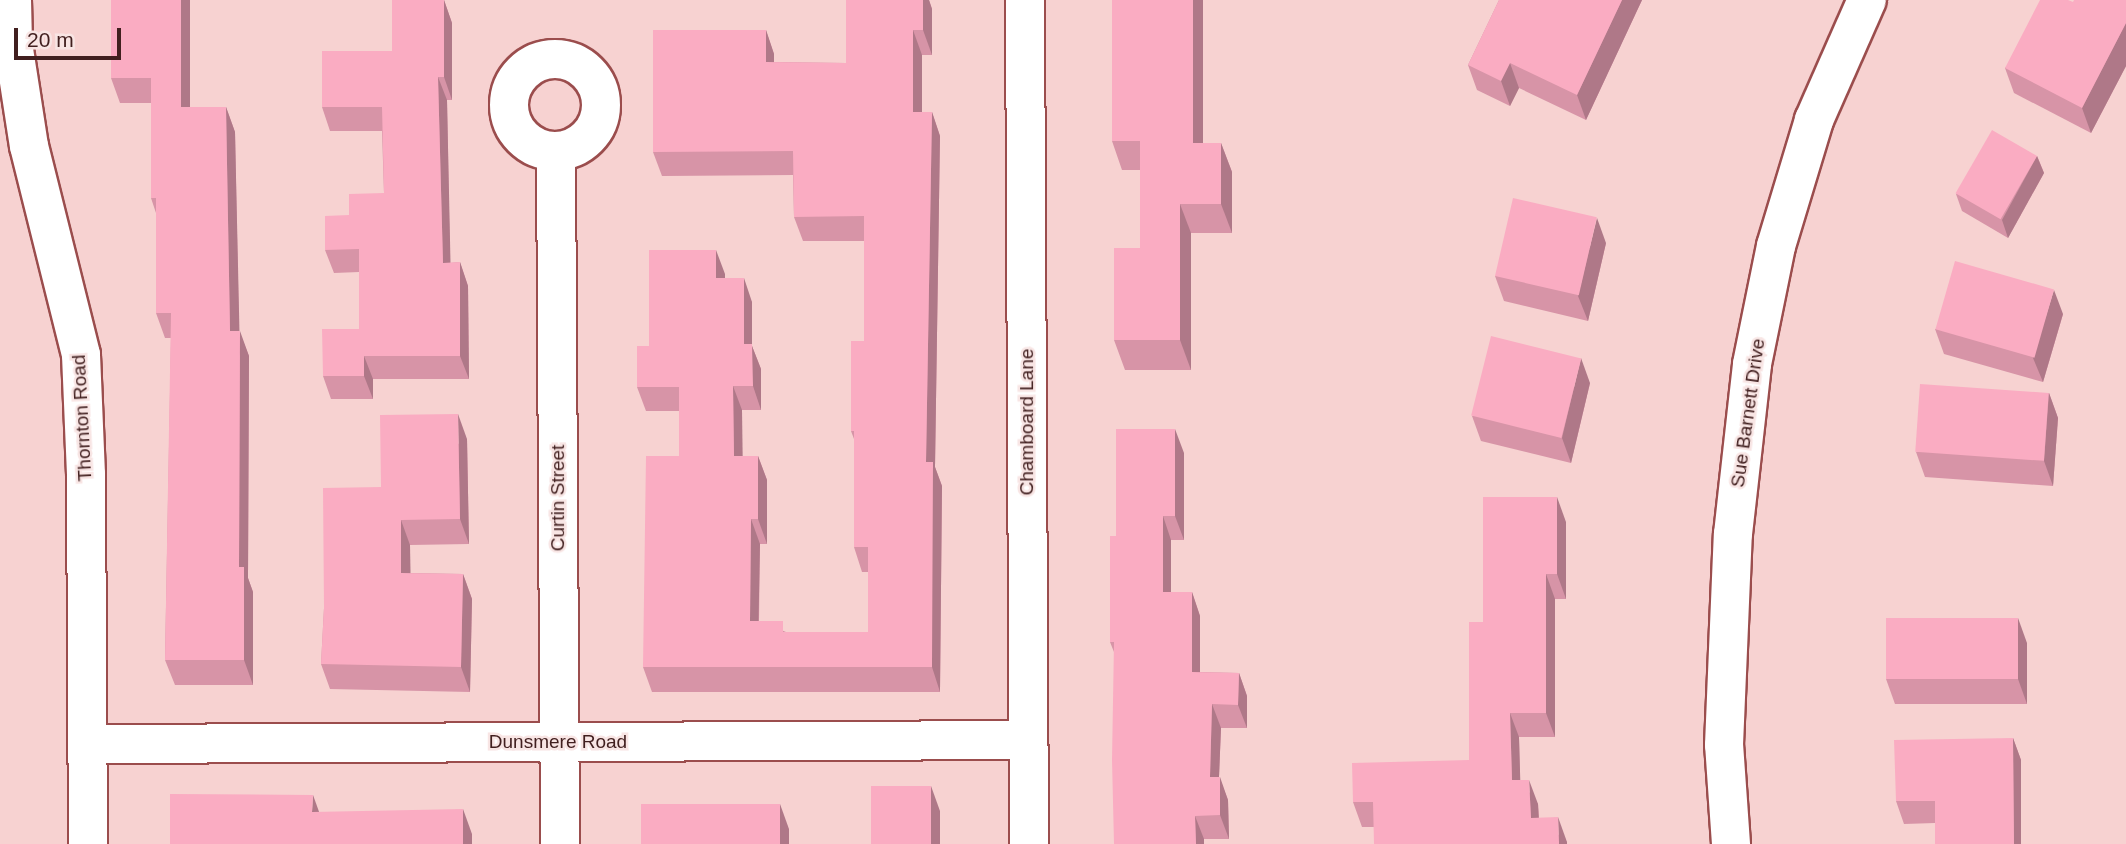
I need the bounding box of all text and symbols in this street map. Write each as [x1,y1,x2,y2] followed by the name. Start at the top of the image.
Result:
[18,14,124,58] scale bar
[27,28,74,51] text: 20 m
[1726,337,1770,489] street label: Sue Barnett Drive
[1016,349,1038,495] street label: Chamboard Lane
[67,354,97,482] street label: Thornton Road
[547,445,569,551] street label: Curtin Street
[489,731,627,753] street label: Dunsmere Road

